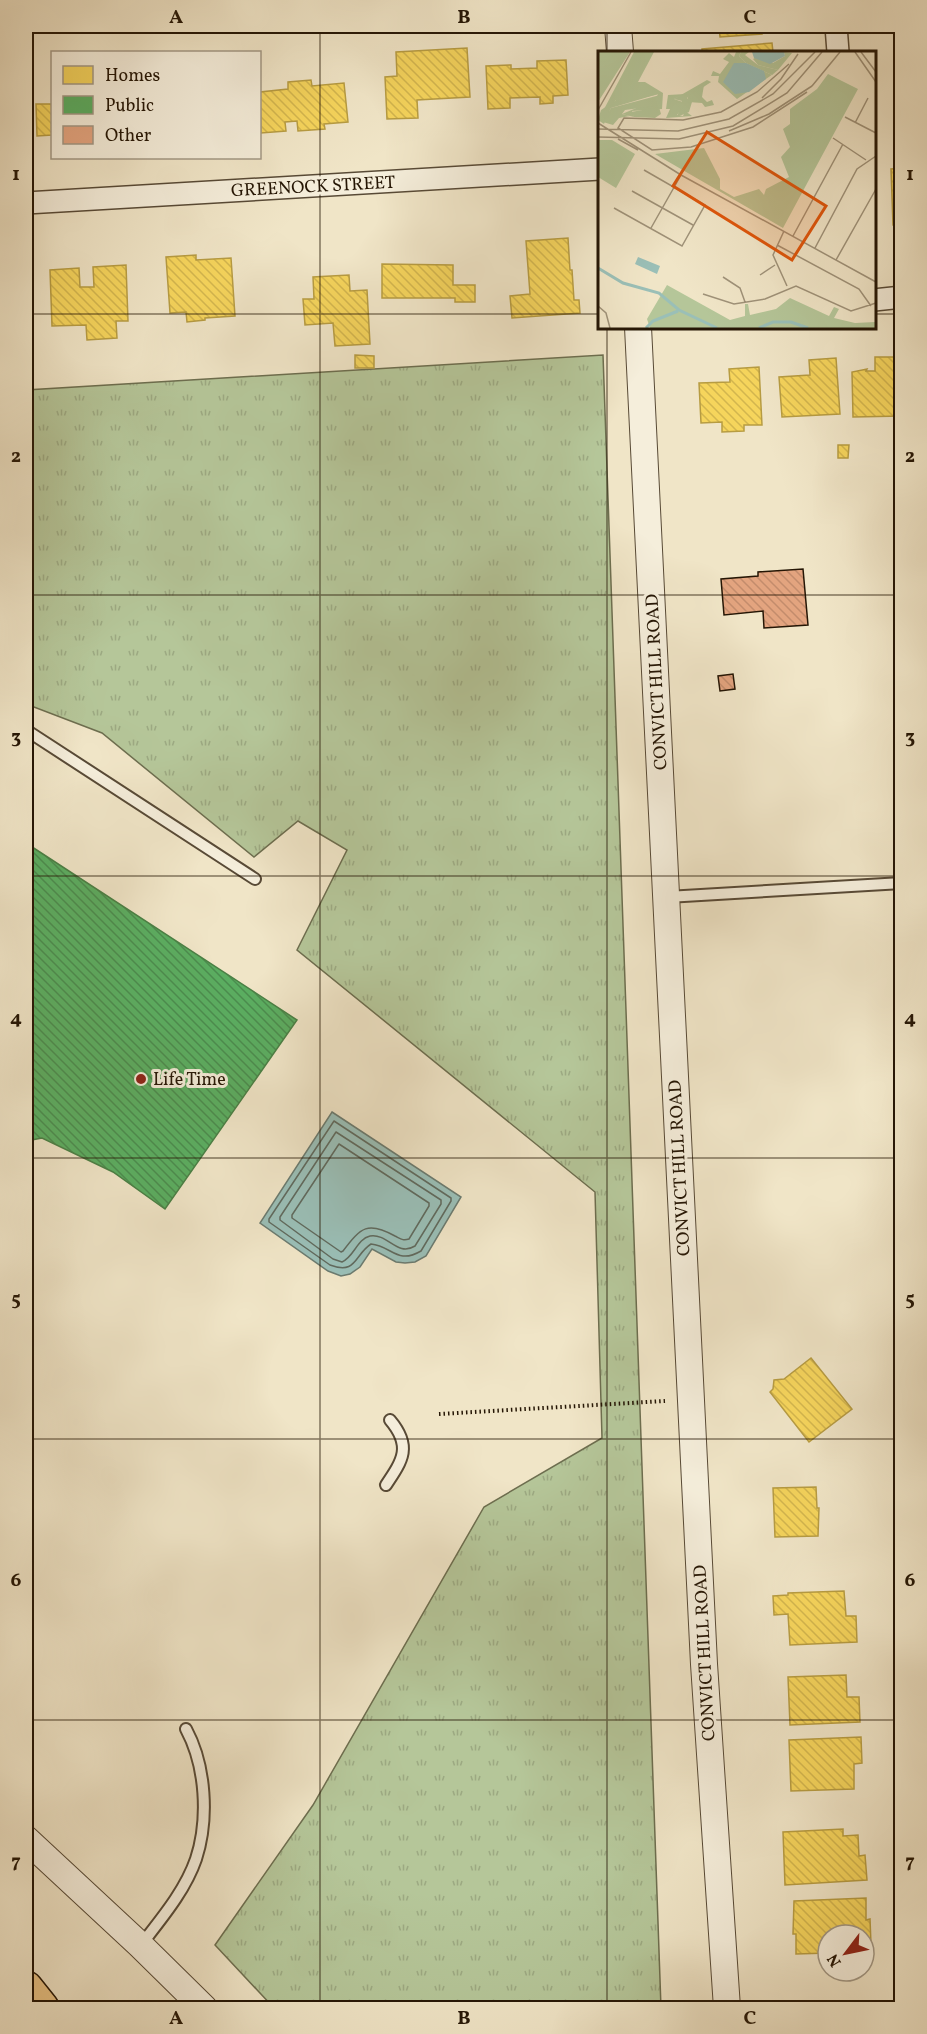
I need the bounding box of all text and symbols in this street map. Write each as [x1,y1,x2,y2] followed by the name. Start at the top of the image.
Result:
[169,4,183,32] text: A
[457,4,471,32] text: B
[744,4,757,32] text: C
[51,51,261,159] legend
[598,51,876,328] inset map
[105,64,160,89] text: Homes
[105,94,154,119] text: Public
[105,124,152,149] text: Other
[12,161,20,189] text: 1
[906,161,914,189] text: 1
[230,171,396,204] street label: GREENOCK STREET
[11,443,21,471] text: 2
[905,443,915,471] text: 2
[640,593,675,771] street label: CONVICT HILL ROAD
[11,724,21,752] text: 3
[905,724,915,752] text: 3
[10,1005,22,1033] text: 4
[904,1005,916,1033] text: 4
[153,1068,226,1093] place label: Life Time
[134,1072,148,1086] marker: Life Time
[663,1079,698,1257] street label: CONVICT HILL ROAD
[11,1286,21,1314] text: 5
[905,1286,915,1314] text: 5
[688,1564,723,1742] street label: CONVICT HILL ROAD
[11,1567,22,1595] text: 6
[905,1567,916,1595] text: 6
[11,1848,21,1876] text: 7
[905,1848,915,1876] text: 7
[816,1923,876,1983] north arrow
[822,1949,847,1971] text: N
[169,2005,183,2033] text: A
[457,2005,471,2033] text: B
[744,2005,757,2033] text: C

